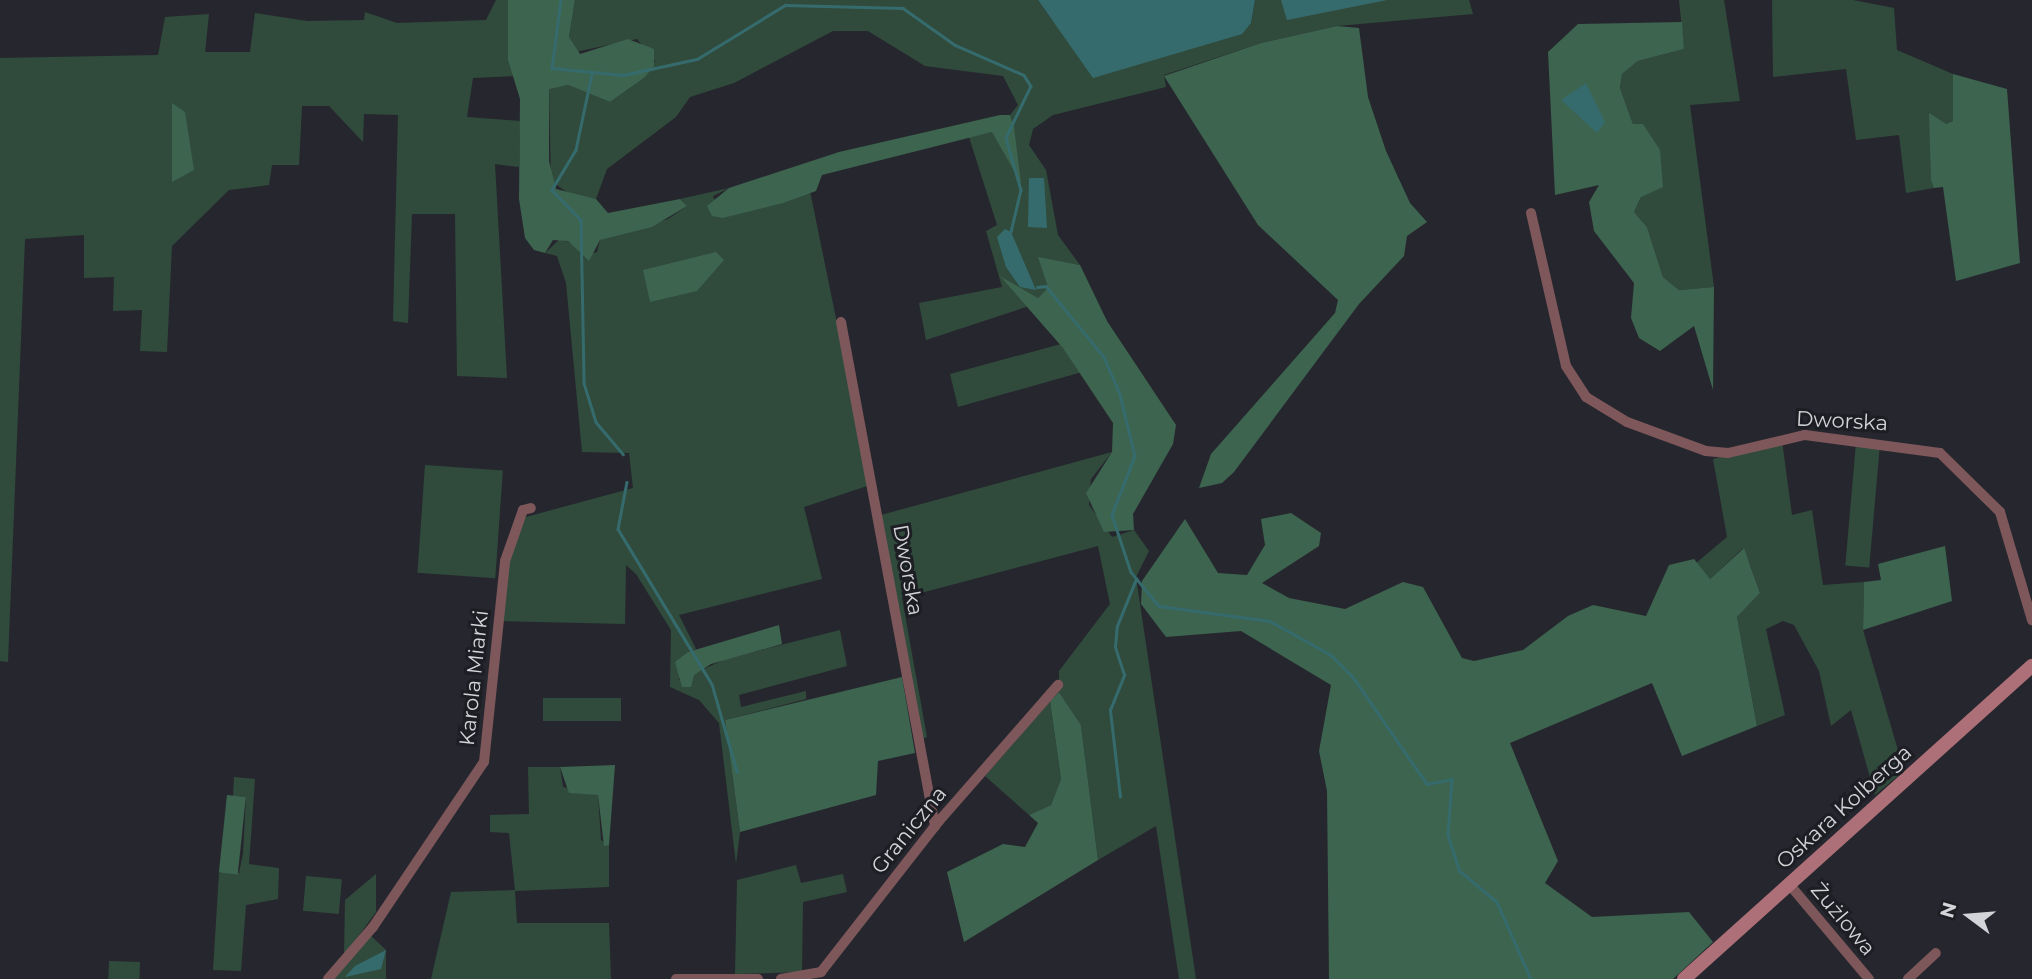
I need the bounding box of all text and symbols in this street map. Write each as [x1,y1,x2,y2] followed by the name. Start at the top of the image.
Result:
[1795,406,1889,436] street label: Dworska
[888,523,928,617] street label: Dworska
[454,609,494,747] street label: Karola Miarki
[1771,740,1917,874] street label: Oskara Kolberga
[866,781,952,879] street label: Graniczna
[1805,877,1881,961] street label: Żużlowa
[1934,881,2004,951] north arrow
[1935,900,1962,921] text: N

